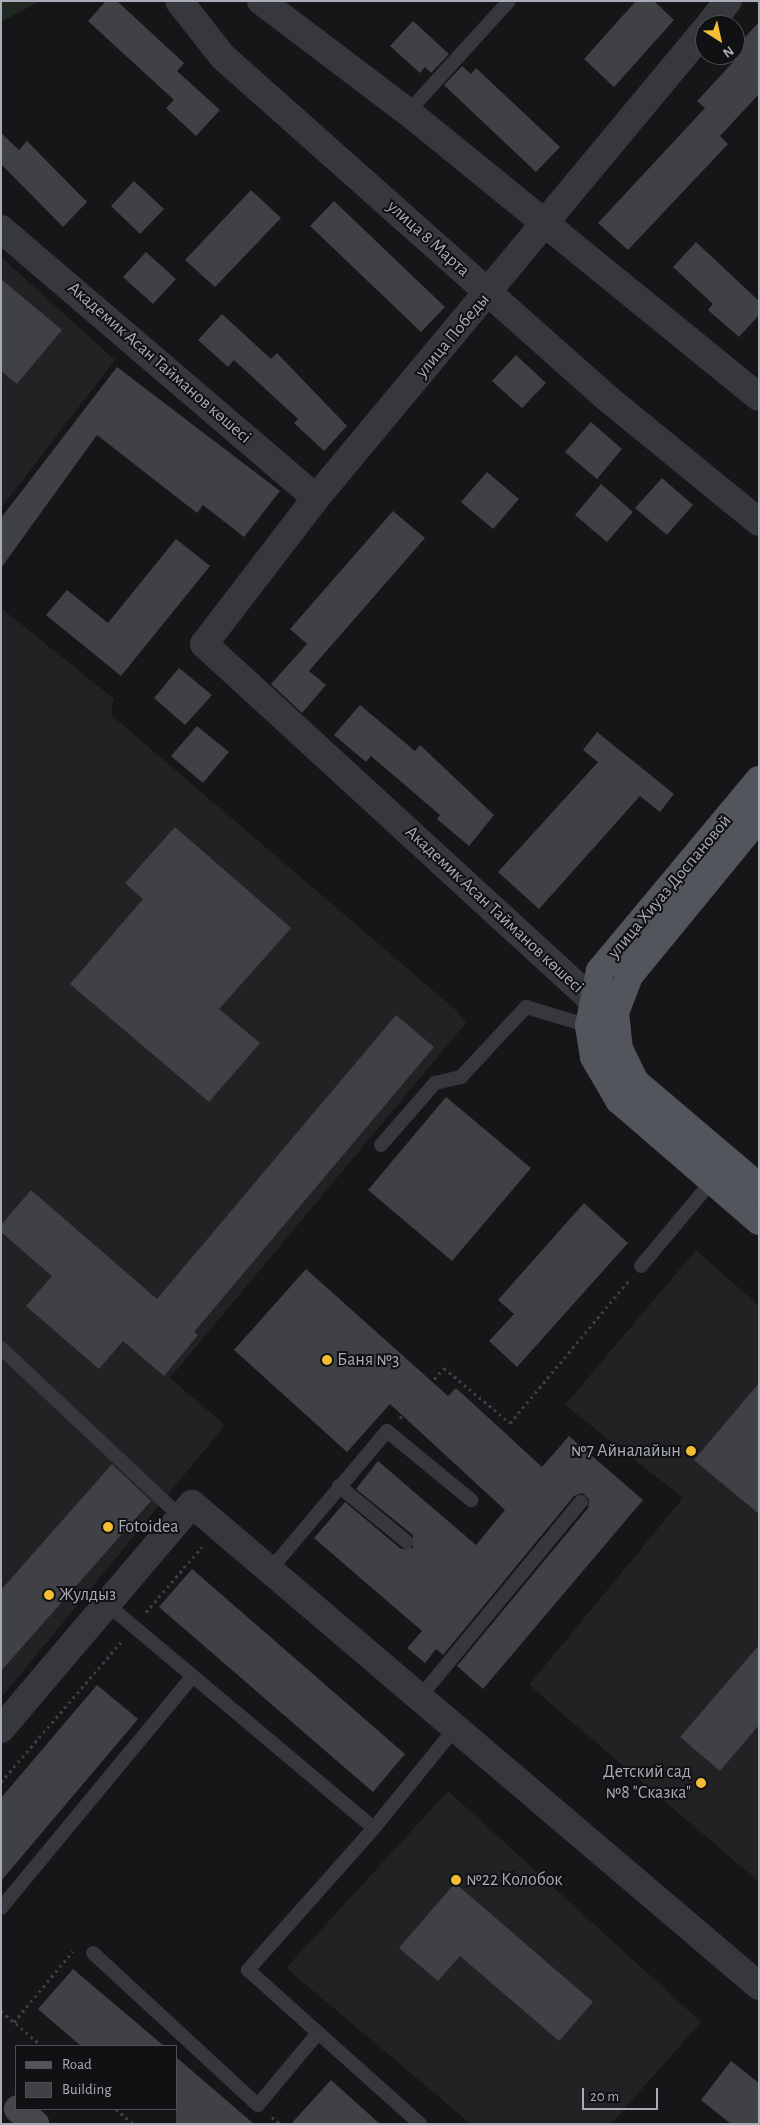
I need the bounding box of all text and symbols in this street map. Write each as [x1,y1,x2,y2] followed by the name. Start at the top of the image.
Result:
[695,15,745,65] north arrow
[720,43,736,60] text: N
[382,196,474,282] street label: улица 8 Марта
[63,277,255,449] street label: Академик Асан Тайманов көшесі
[412,289,494,383] street label: улица Победы
[604,811,736,963] street label: улица Хиуаз Доспановой
[400,822,588,998] street label: Академик Асан Тайманов көшесі
[337,1349,399,1371] place label: Баня №3
[321,1354,333,1366] marker: Баня №3
[571,1440,681,1462] place label: №7 Айналайын
[685,1445,697,1457] marker: №7 Айналайын
[118,1516,179,1538] place label: Fotoidea
[102,1521,114,1533] marker: Fotoidea
[59,1584,116,1606] place label: Жулдыз
[43,1589,55,1601] marker: Жулдыз
[603,1762,691,1805] place label: Детский сад №8 "Сказка"
[695,1777,707,1789] marker: Детский сад №8 "Сказка"
[466,1869,563,1891] place label: №22 Колобок
[450,1874,462,1886] marker: №22 Колобок
[15,2045,178,2110] legend
[62,2057,92,2072] text: Road
[585,2078,661,2110] scale bar
[62,2082,112,2097] text: Building
[590,2089,619,2104] text: 20 m

